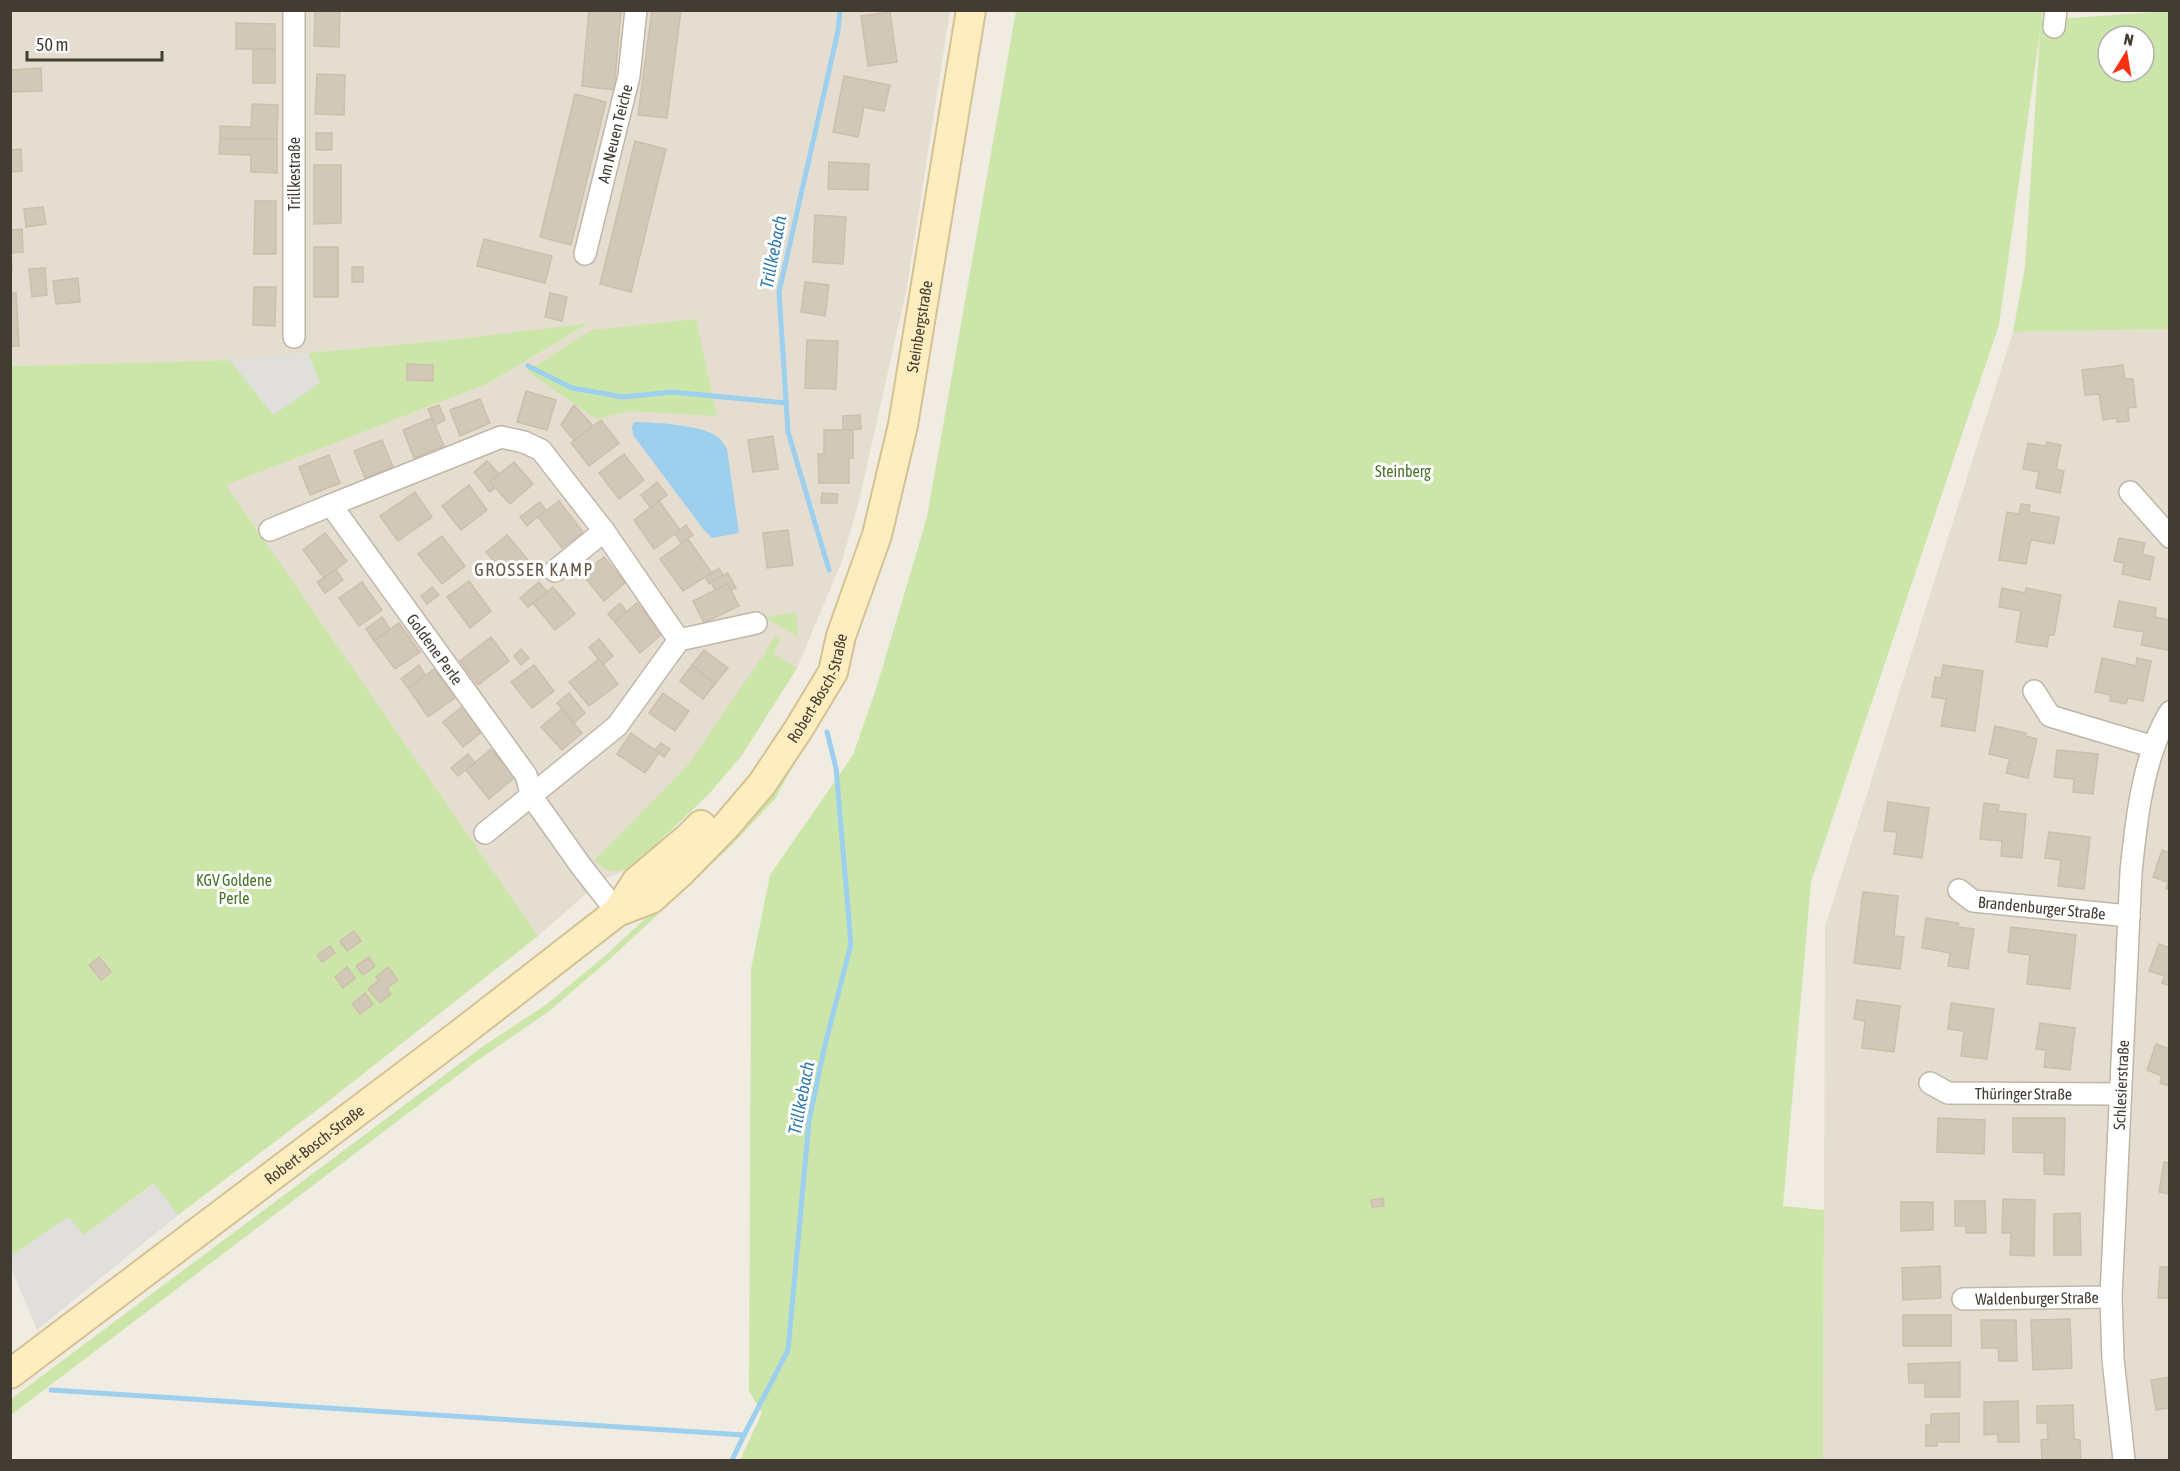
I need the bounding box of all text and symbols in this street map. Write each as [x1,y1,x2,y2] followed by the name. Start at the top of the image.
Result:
[27,24,162,62] scale bar
[2096,24,2156,84] north arrow
[2123,30,2135,49] text: N
[36,34,68,55] text: 50 m
[594,82,636,185] street label: Am Neuen Teiche
[285,137,303,211] street label: Trillkestraße
[756,213,790,290] water label: Trillkebach
[903,279,936,374] street label: Steinbergstraße
[1375,462,1431,481] park label: Steinberg
[474,559,594,580] district label: GROSSER KAMP
[403,610,467,688] street label: Goldene Perle
[783,632,850,746] street label: Robert-Bosch-Straße
[196,871,272,907] park label: KGV Goldene Perle
[1977,893,2107,923] street label: Brandenburger Straße
[2110,1039,2132,1130] street label: Schlesierstraße
[784,1059,818,1136] water label: Trillkebach
[1975,1084,2072,1103] street label: Thüringer Straße
[261,1101,367,1188] street label: Robert-Bosch-Straße
[1975,1288,2099,1308] street label: Waldenburger Straße

